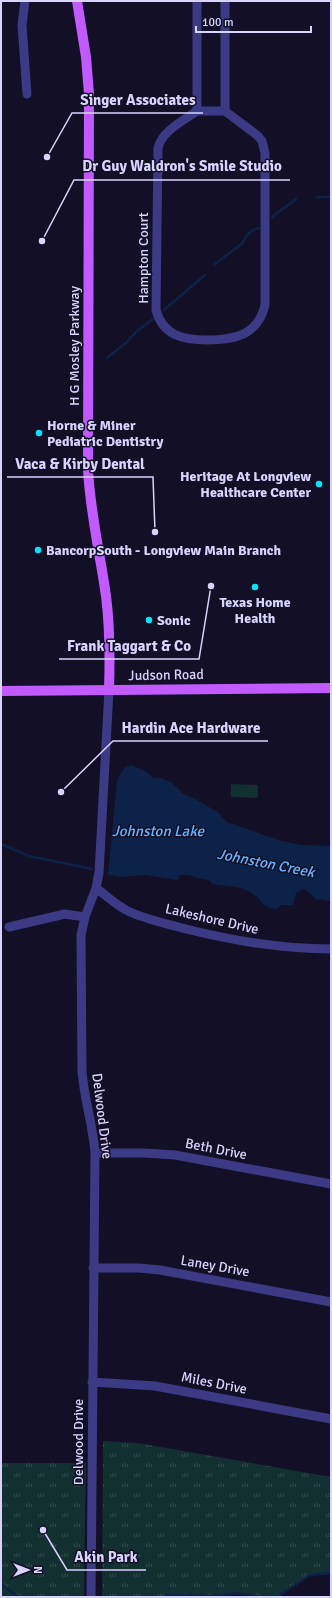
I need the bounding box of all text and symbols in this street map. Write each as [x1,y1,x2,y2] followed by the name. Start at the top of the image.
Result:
[196,8,311,34] scale bar
[202,15,234,30] text: 100 m
[72,86,203,113] callout: Singer Associates
[80,91,196,109] text: Singer Associates
[74,153,290,180] callout: Dr Guy Waldron's Smile Studio
[82,157,282,175] text: Dr Guy Waldron's Smile Studio
[135,212,152,304] street label: Hampton Court
[66,286,83,406] street label: H G Mosley Parkway
[47,417,163,450] place label: Horne & Miner Pediatric Dentistry
[34,428,44,438] marker: Horne & Miner Pediatric Dentistry
[7,450,153,477] callout: Vaca & Kirby Dental
[15,455,145,473] text: Vaca & Kirby Dental
[180,468,311,501] place label: Heritage At Longview Healthcare Center
[314,479,324,489] marker: Heritage At Longview Healthcare Center
[46,542,281,559] place label: BancorpSouth - Longview Main Branch
[33,545,43,555] marker: BancorpSouth - Longview Main Branch
[250,582,260,592] marker: Texas Home Health
[219,594,291,627] place label: Texas Home Health
[157,612,191,629] place label: Sonic
[144,615,154,625] marker: Sonic
[59,632,199,659] callout: Frank Taggart & Co
[67,637,191,655] text: Frank Taggart & Co
[128,666,204,684] street label: Judson Road
[113,714,268,741] callout: Hardin Ace Hardware
[122,719,260,737] text: Hardin Ace Hardware
[112,822,205,840] water label: Johnston Lake
[216,845,318,882] water label: Johnston Creek
[164,900,260,938] street label: Lakeshore Drive
[88,1072,116,1160] street label: Delwood Drive
[184,1135,248,1163] street label: Beth Drive
[179,1252,251,1280] street label: Laney Drive
[180,1368,248,1398] street label: Miles Drive
[70,1399,87,1485] street label: Delwood Drive
[67,1543,146,1570] callout: Akin Park
[74,1548,138,1566] text: Akin Park
[8,1550,48,1590] north arrow
[31,1566,44,1574] text: N

